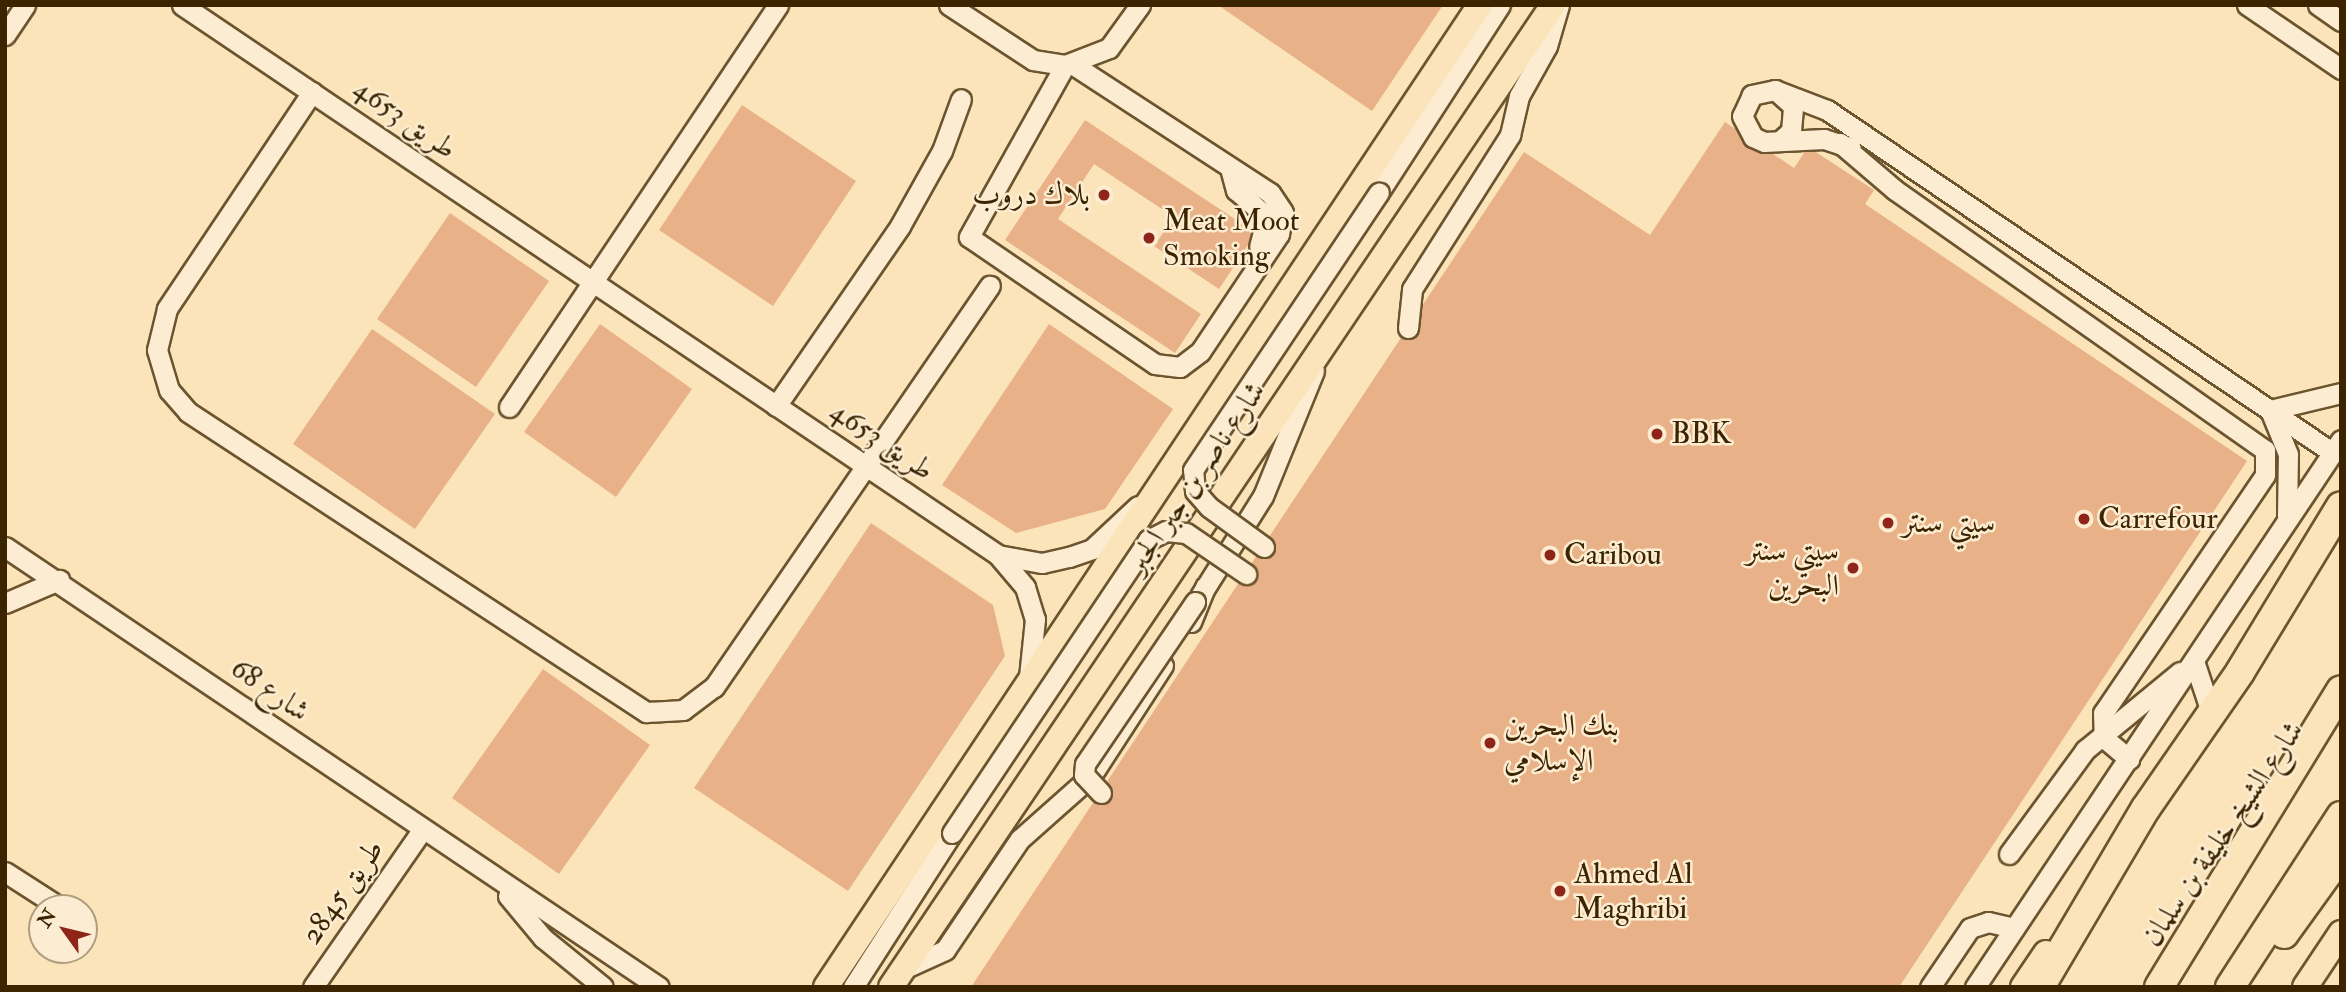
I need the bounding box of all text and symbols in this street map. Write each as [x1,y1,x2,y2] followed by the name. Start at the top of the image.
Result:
[347,71,463,167] street label: طريق 4653
[972,177,1090,213] place label: بلاك دروب
[1096,187,1112,203] marker: بلاك دروب
[1163,203,1299,274] place label: Meat Moot Smoking
[1141,230,1157,246] marker: Meat Moot Smoking
[1118,375,1274,581] street label: شارع ناصر بن جبر الجبر
[823,393,941,489] street label: طريق 4653
[1671,416,1731,452] place label: BBK
[1649,426,1665,442] marker: BBK
[2098,501,2218,537] place label: Carrefour
[1902,505,1995,541] place label: سيتي سنتر
[2076,511,2092,527] marker: Carrefour
[1880,515,1896,531] marker: سيتي سنتر
[1746,533,1839,604] place label: سيتي سنتر البحرين
[1564,537,1662,573] place label: Caribou
[1542,547,1558,563] marker: Caribou
[1845,560,1861,576] marker: سيتي سنتر البحرين
[224,650,316,730] street label: شارع 68
[1504,708,1619,778] place label: بنك البحرين الإسلامي
[2134,714,2312,954] street label: شارع الشيخ خليفة بن سلمان
[1482,735,1498,751] marker: بنك البحرين الإسلامي
[294,833,392,951] street label: طريق 2845
[1574,856,1692,926] place label: Ahmed Al Maghribi
[1552,883,1568,899] marker: Ahmed Al Maghribi
[28,894,98,964] north arrow
[33,905,62,932] text: N

